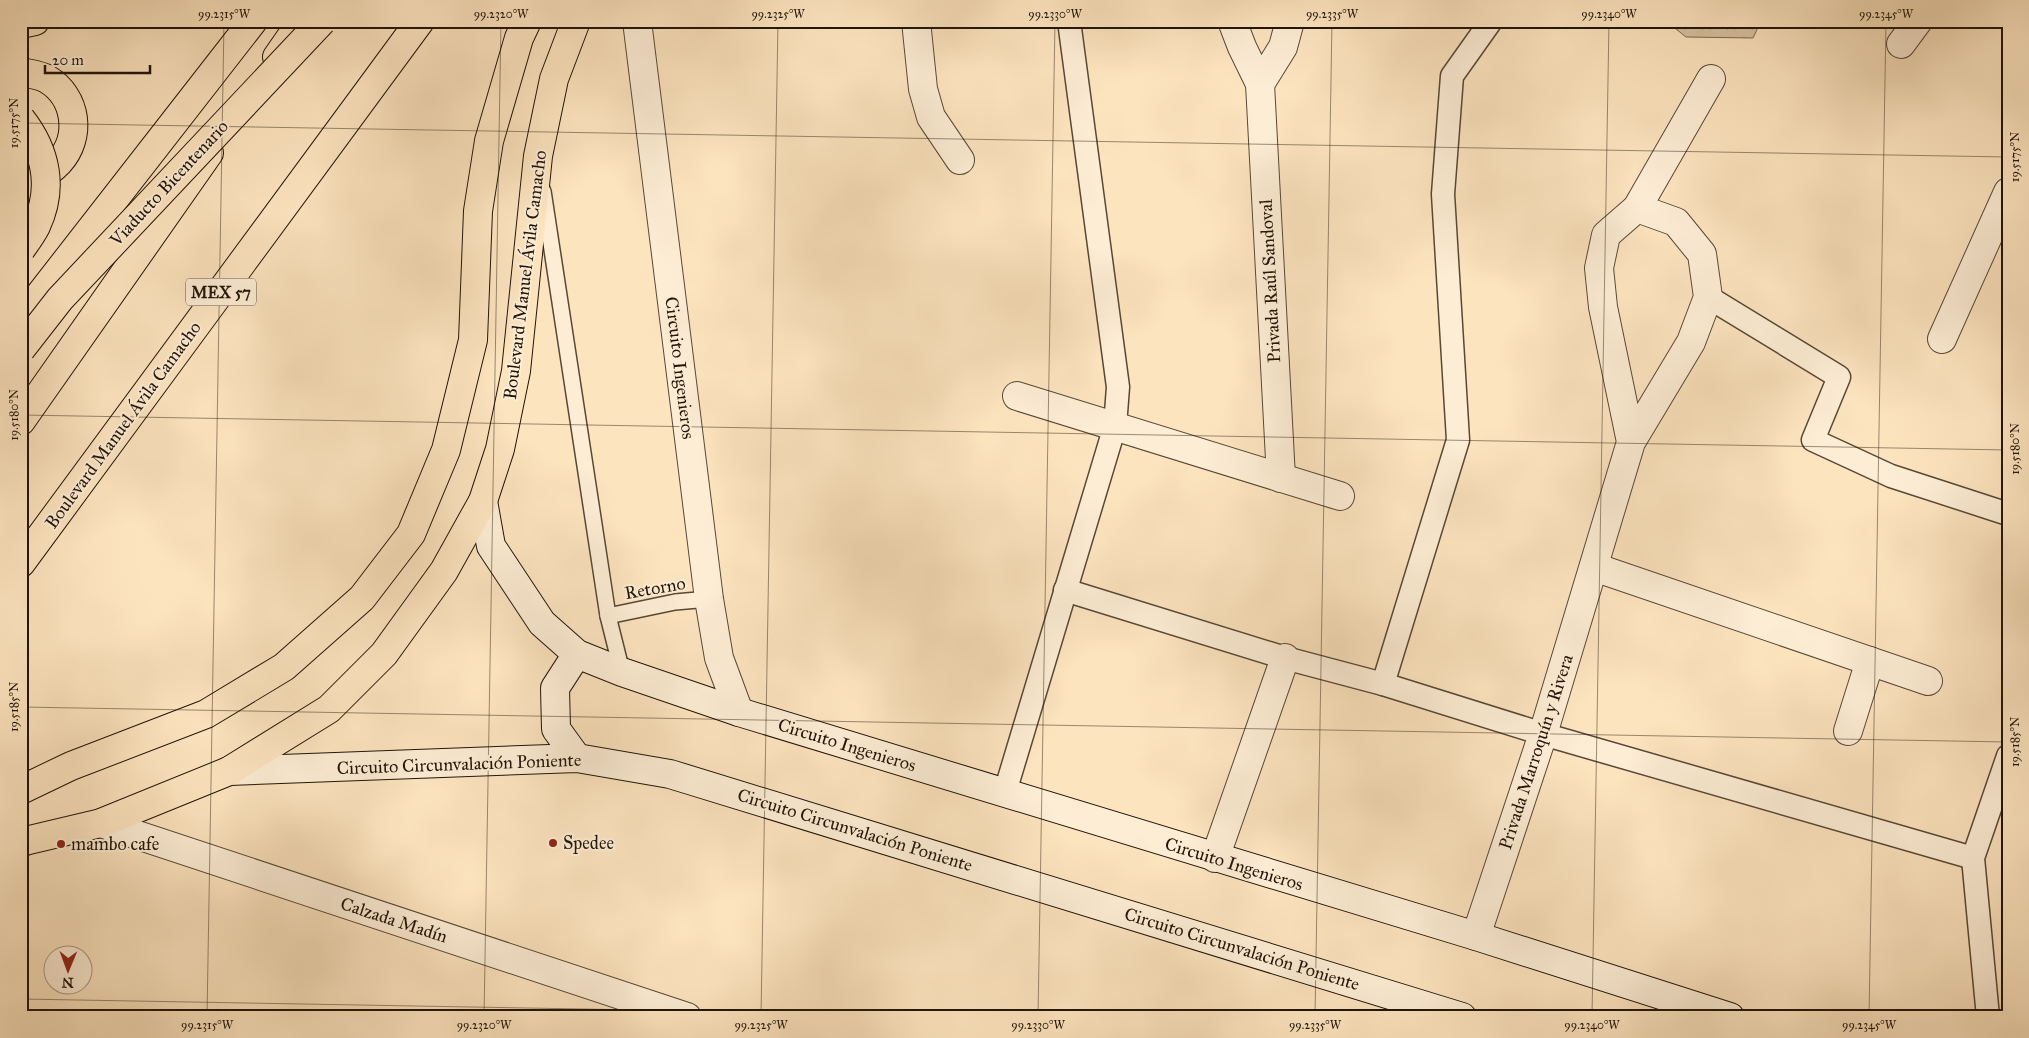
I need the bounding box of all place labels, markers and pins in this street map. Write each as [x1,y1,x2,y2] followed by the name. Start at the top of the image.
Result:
[563,832,614,854] place label: Spedee
[71,833,159,855] place label: mambo cafe
[547,837,559,849] marker: Spedee
[55,838,67,850] marker: mambo cafe

